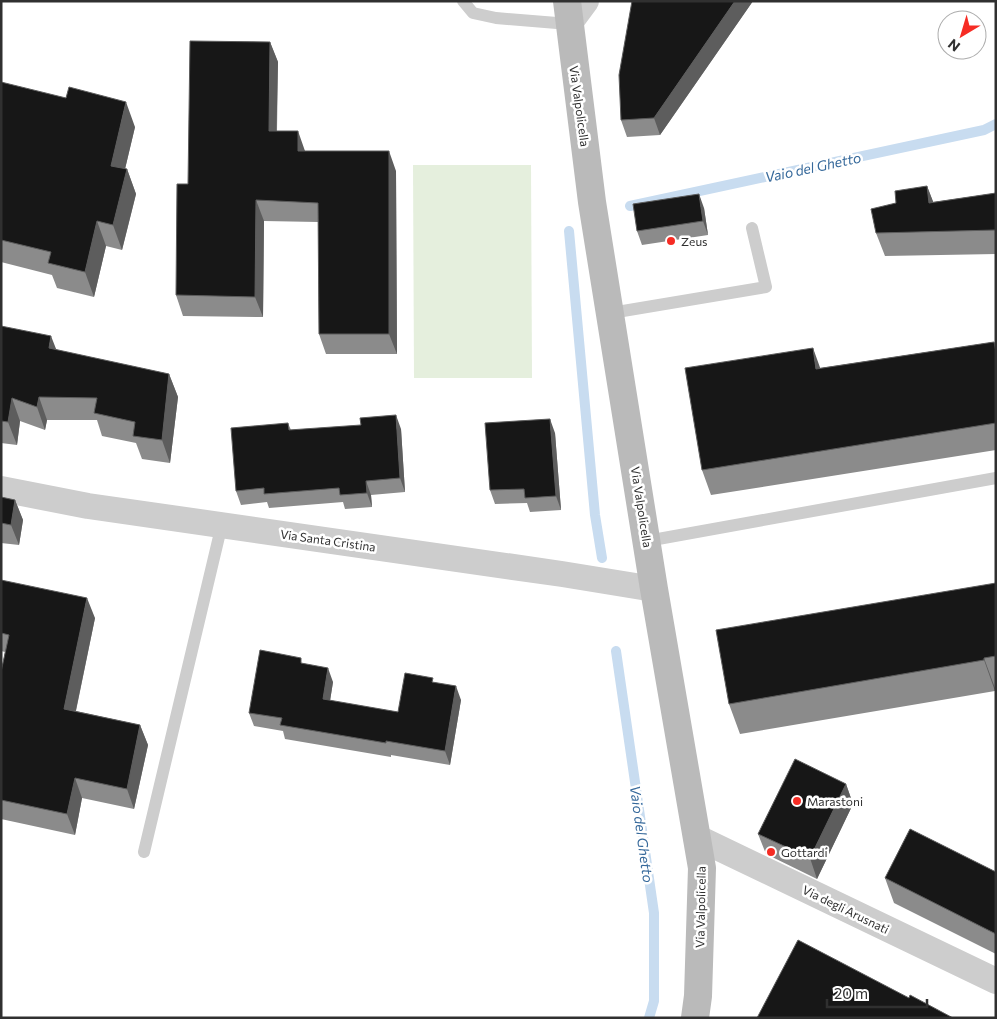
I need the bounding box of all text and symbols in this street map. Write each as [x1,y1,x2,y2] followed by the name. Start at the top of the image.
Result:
[937,10,987,60] north arrow
[944,36,963,56] text: N
[567,64,593,148] street label: Via Valpolicella
[763,149,863,185] water label: Vaio del Ghetto
[681,234,708,248] place label: Zeus
[665,235,677,247] marker: Zeus
[629,465,655,549] street label: Via Valpolicella
[279,526,377,554] street label: Via Santa Cristina
[627,784,657,884] water label: Vaio del Ghetto
[807,794,863,808] place label: Marastoni
[791,795,803,807] marker: Marastoni
[781,845,828,859] place label: Gottardi
[765,846,777,858] marker: Gottardi
[692,866,708,948] street label: Via Valpolicella
[800,882,892,936] street label: Via degli Arusnati
[827,976,927,1008] scale bar
[834,984,868,1002] text: 20 m

